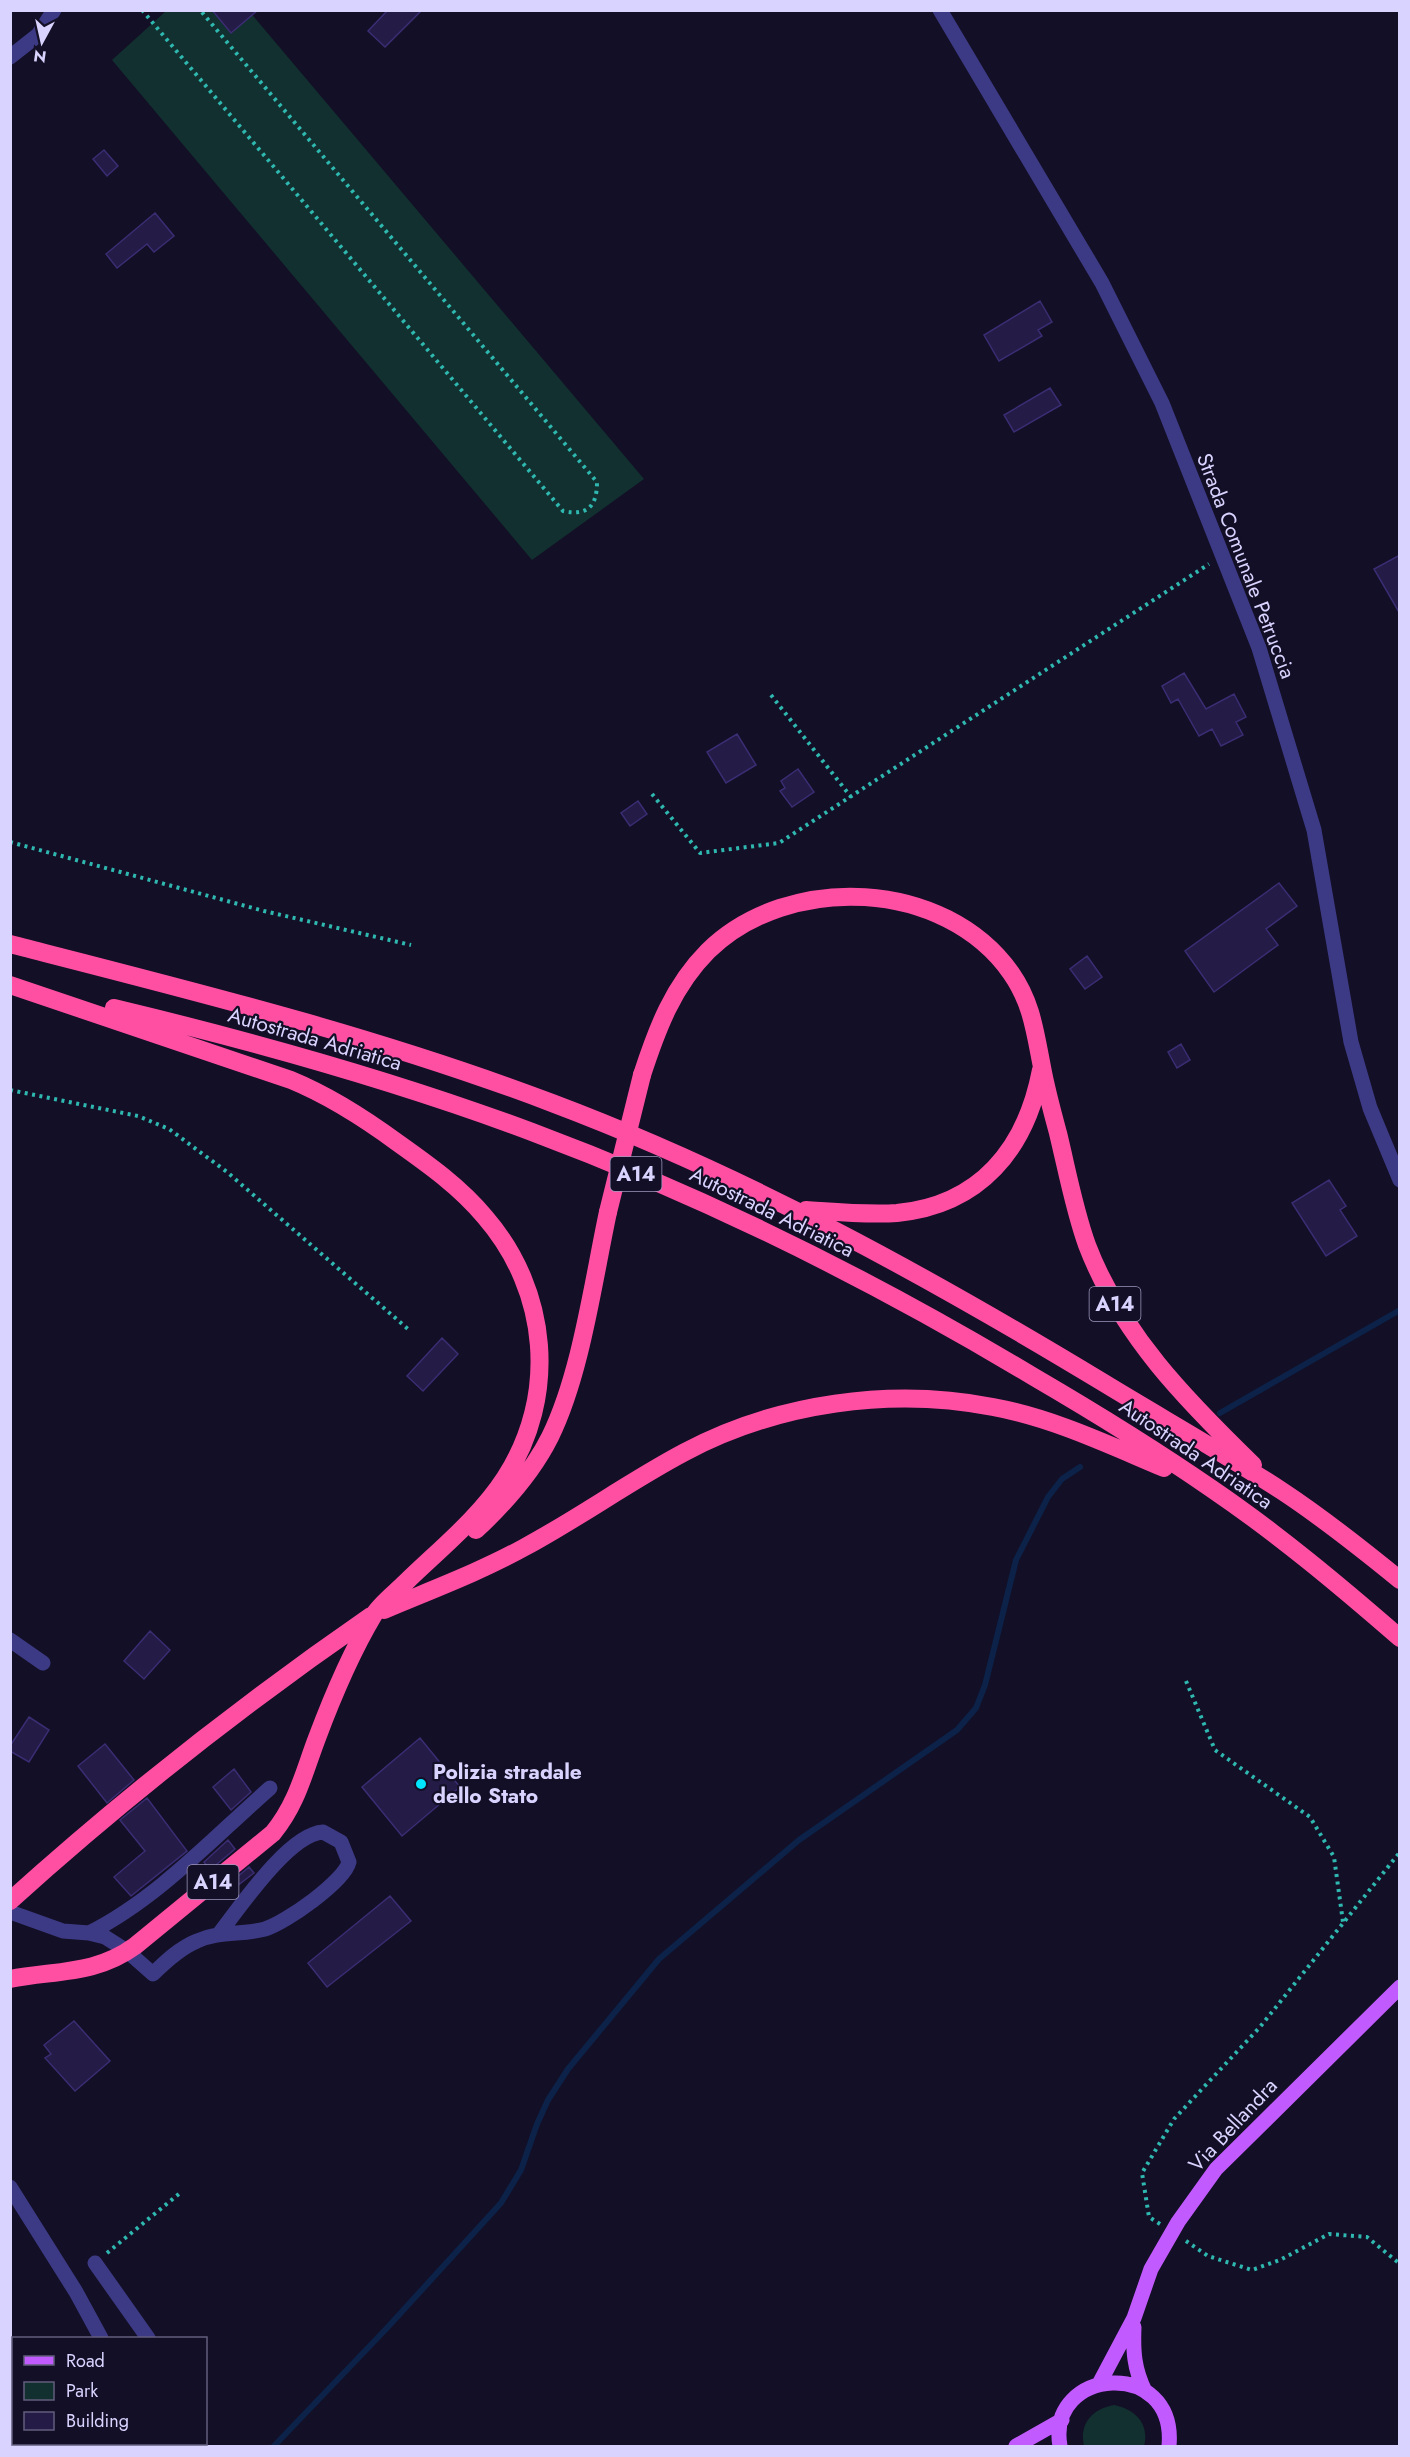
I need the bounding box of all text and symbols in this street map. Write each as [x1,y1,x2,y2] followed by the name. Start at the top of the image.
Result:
[12,12,72,72] north arrow
[32,44,48,69] text: N
[1189,449,1303,683] street label: Strada Comunale Petruccia
[225,1000,405,1078] street label: Autostrada Adriatica
[610,1157,662,1191] road number: A14
[685,1159,859,1265] street label: Autostrada Adriatica
[1090,1287,1140,1321] road number: A14
[1113,1391,1279,1517] street label: Autostrada Adriatica
[433,1757,582,1811] place label: Polizia stradale dello Stato
[414,1777,428,1791] marker: Polizia stradale dello Stato
[188,1865,238,1899] road number: A14
[1182,2072,1284,2178] street label: Via Bellandra
[12,2337,207,2445] legend
[66,2348,105,2374] text: Road
[66,2378,98,2404] text: Park
[66,2408,129,2434] text: Building

